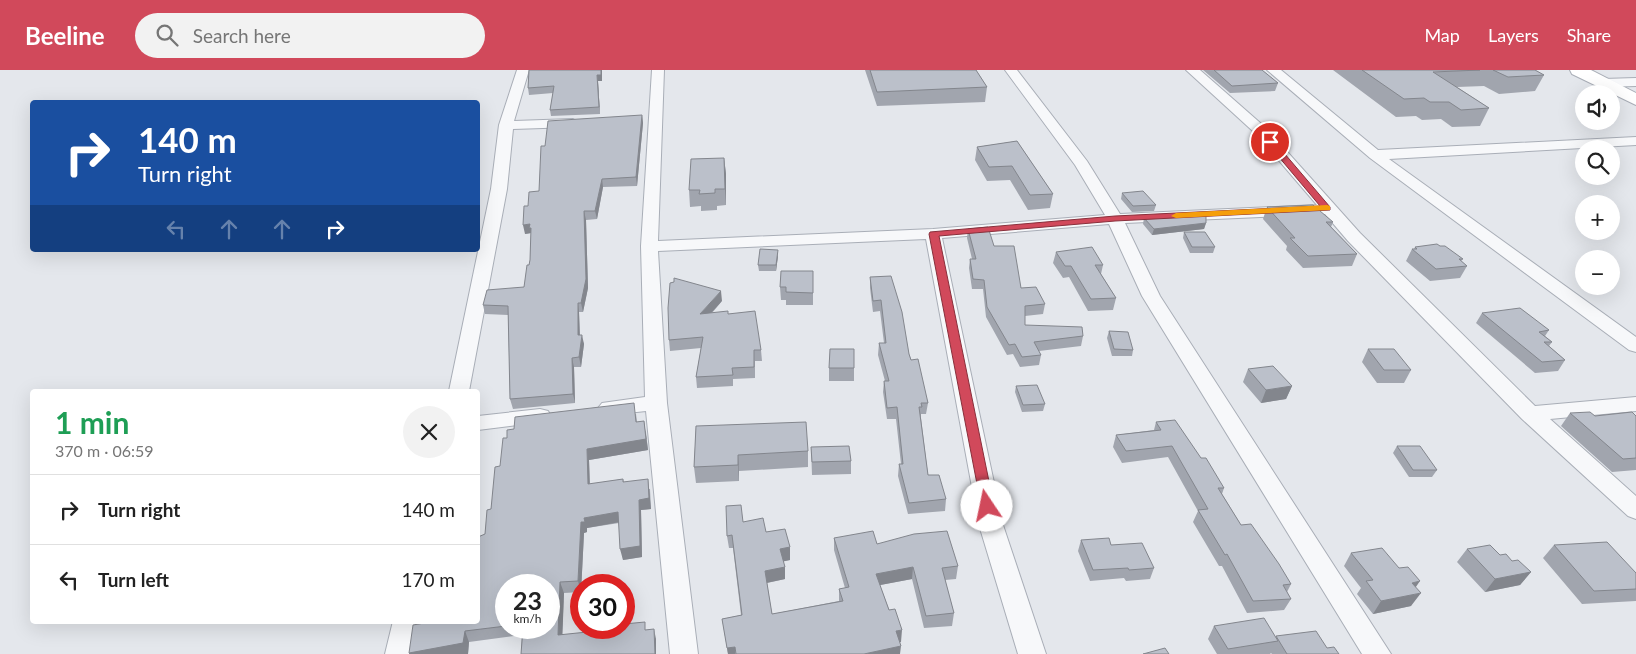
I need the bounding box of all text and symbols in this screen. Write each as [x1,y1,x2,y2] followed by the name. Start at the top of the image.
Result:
[135,13,485,58] search box
[25,21,105,50] text: Beeline
[153,21,181,49] icon: search
[193,24,291,47] text: Search here
[1424,24,1460,46] text: Map
[1488,24,1539,46] text: Layers
[1567,24,1611,46] text: Share
[1575,85,1620,295] map controls
[1575,85,1620,130] button: sound
[138,118,237,160] text: 140 m
[55,120,120,185] icon: right
[1249,121,1291,163] pin
[1256,128,1284,156] icon: arrive
[1575,140,1620,185] button: search
[138,160,232,187] text: Turn right
[1575,195,1620,240] button: +
[162,215,190,243] icon: left
[215,215,243,243] icon: ahead
[268,215,296,243] icon: ahead
[321,215,349,243] icon: right
[1575,250,1620,295] button: −
[55,404,129,440] text: 1 min
[403,406,455,458] button: close
[55,441,154,460] text: 370 m · 06:59
[960,479,1012,531] position arrow
[55,496,83,524] icon: right
[98,498,180,521] text: Turn right
[401,498,455,521] text: 140 m
[55,566,83,594] icon: left
[98,568,169,591] text: Turn left
[401,568,455,591] text: 170 m
[570,574,635,639] speed limit sign: 30
[513,585,542,615] text: 23
[513,611,542,626] text: km/h

